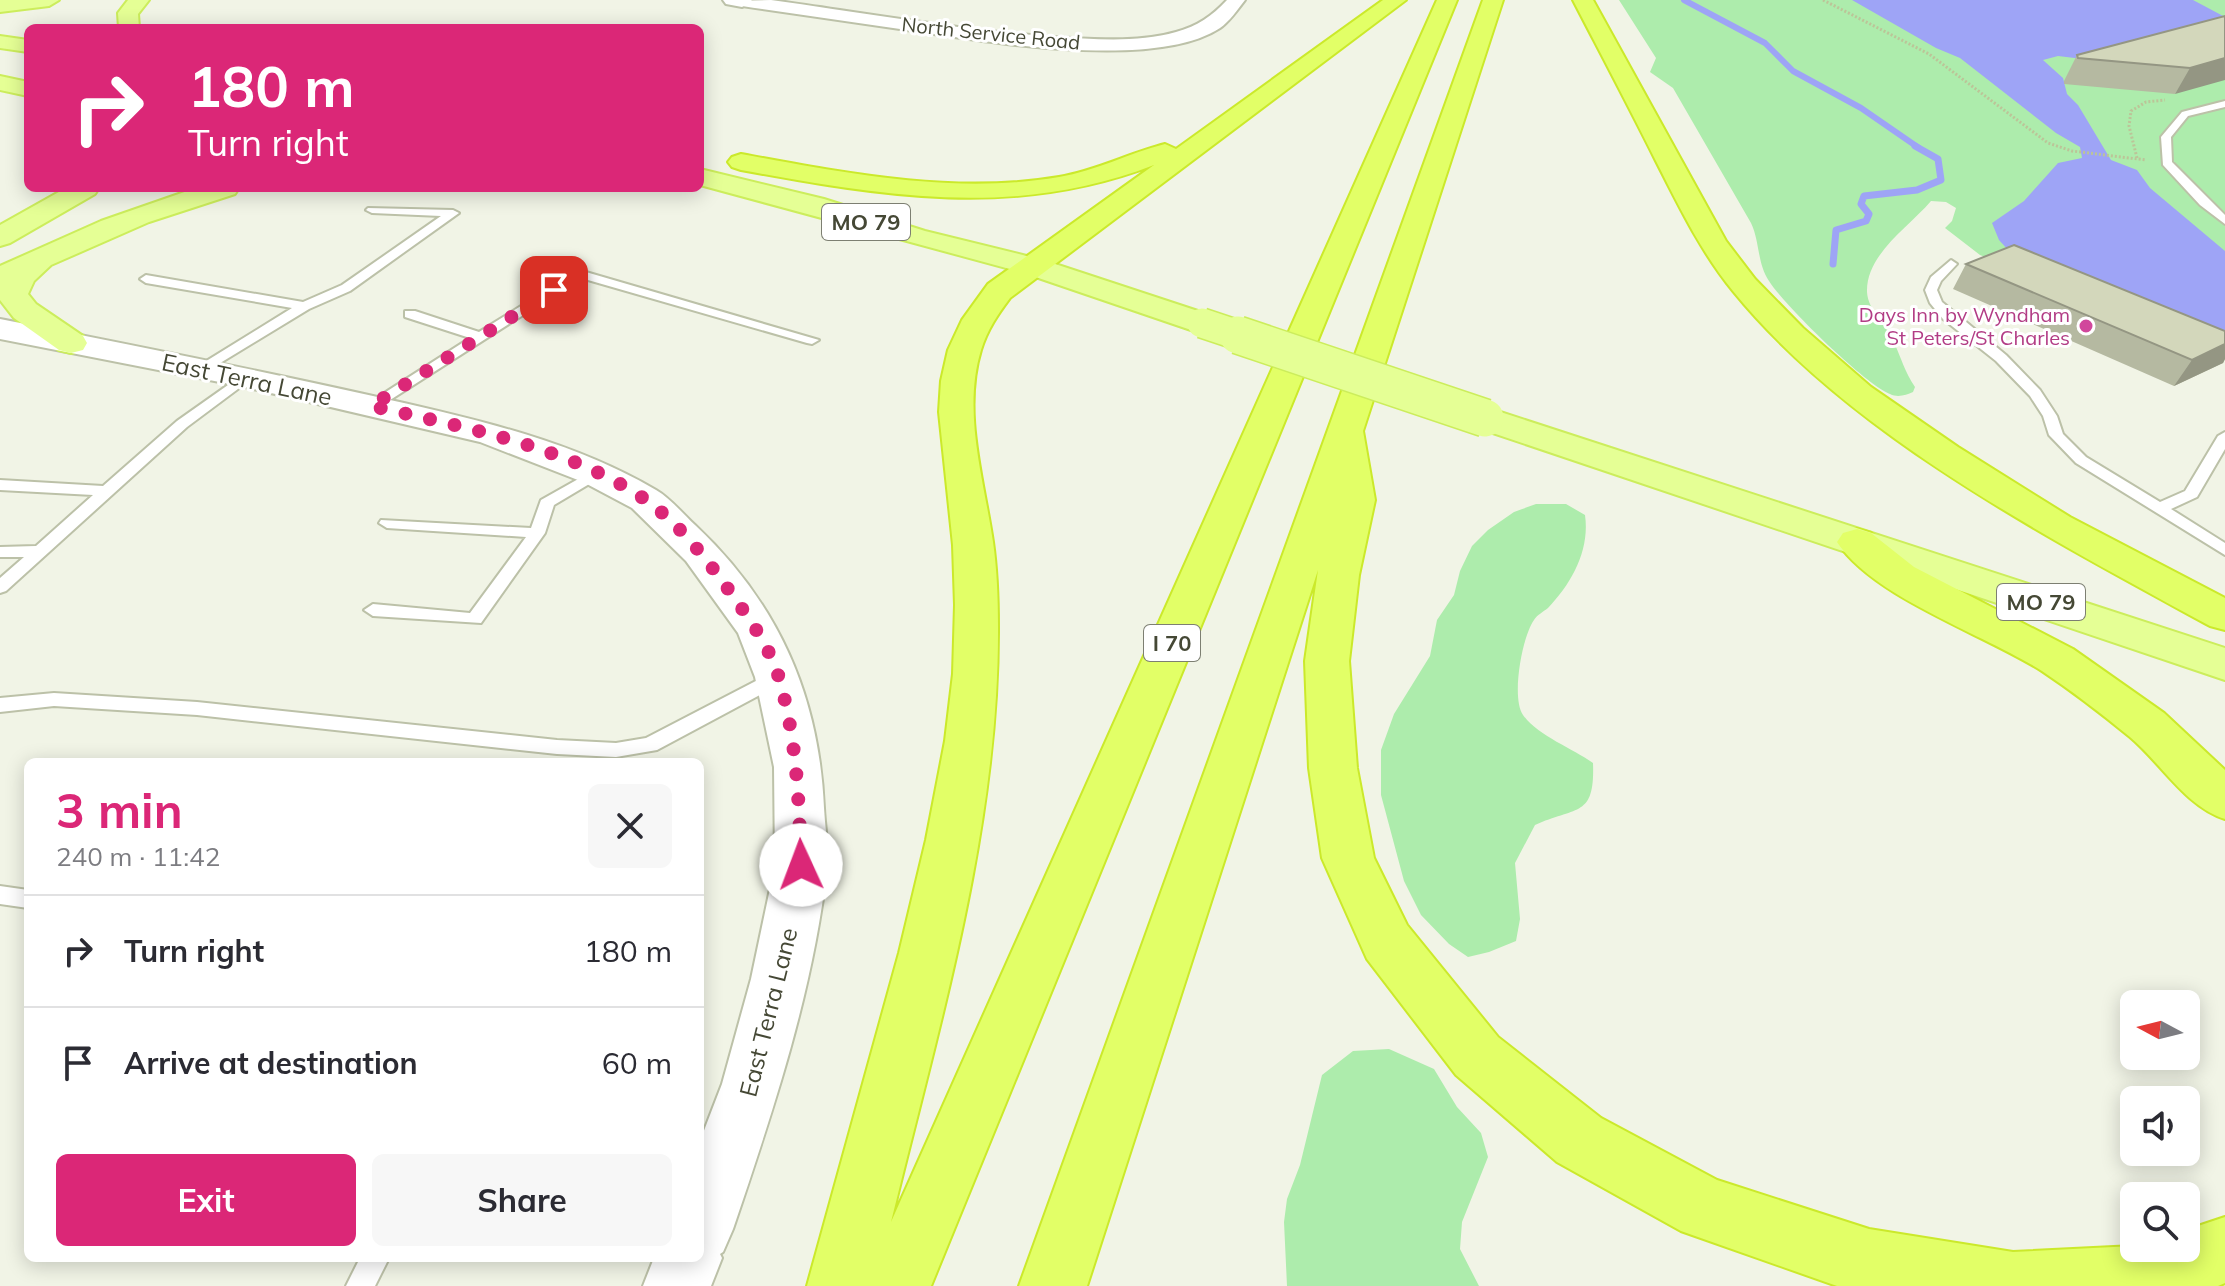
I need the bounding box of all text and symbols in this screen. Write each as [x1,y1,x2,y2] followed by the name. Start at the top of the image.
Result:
[900,11,1082,55] street label: North Service Road
[188,51,355,121] text: 180 m
[56,56,160,160] icon: right
[188,120,349,165] text: Turn right
[822,204,910,240] road number: MO 79
[520,256,588,324] pin
[532,268,576,312] icon: arrive
[1859,302,2070,350] place label: Days Inn by Wyndham St Peters/St Charles
[2077,317,2095,335] marker: Days Inn by Wyndham St Peters/St Charles
[159,346,335,412] street label: East Terra Lane
[1997,584,2085,620] road number: MO 79
[1144,625,1200,661] road number: I 70
[56,780,183,840] text: 3 min
[588,784,672,868] button: close
[759,823,843,907] position arrow
[56,840,220,873] text: 240 m · 11:42
[733,924,803,1100] street label: East Terra Lane
[56,929,100,973] icon: right
[124,932,264,970] text: Turn right
[584,932,672,970] text: 180 m
[2120,990,2200,1070] north arrow
[2120,990,2200,1262] map controls
[56,1041,100,1085] icon: arrive
[124,1044,418,1082] text: Arrive at destination
[602,1044,672,1082] text: 60 m
[2120,1086,2200,1166] button: sound
[56,1154,356,1246] button: Exit
[372,1154,672,1246] button: Share
[2120,1182,2200,1262] button: search

